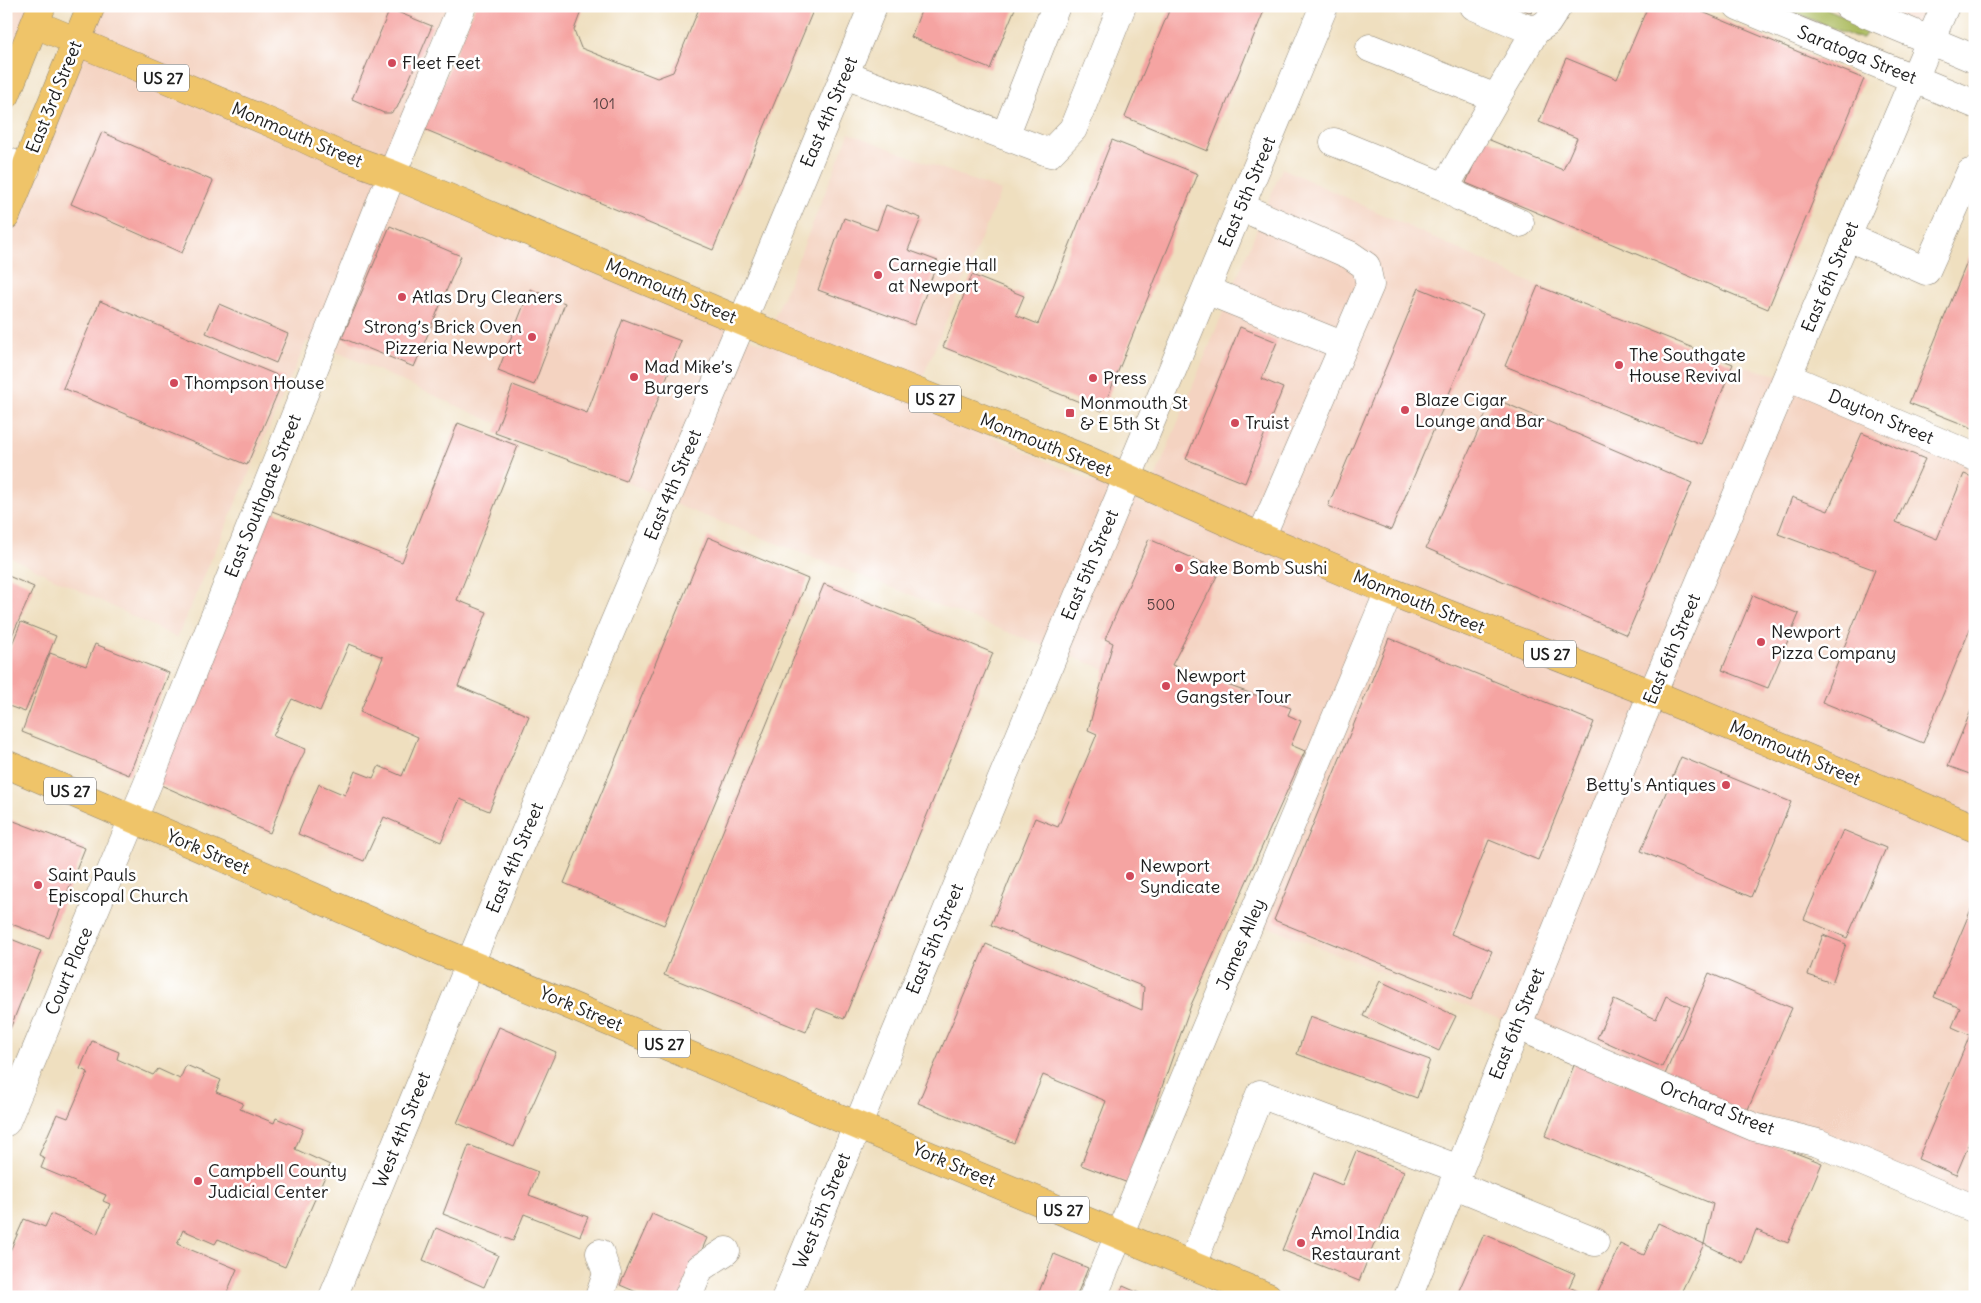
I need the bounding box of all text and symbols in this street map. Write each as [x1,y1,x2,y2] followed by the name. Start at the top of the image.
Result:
[1794,20,1920,89] street label: Saratoga Street
[21,37,87,156] street label: East 3rd Street
[402,51,481,74] place label: Fleet Feet
[795,53,862,171] street label: East 4th Street
[386,57,398,69] marker: Fleet Feet
[137,64,189,92] road number: US 27
[593,94,615,113] house number: 101
[228,97,366,173] street label: Monmouth Street
[1213,133,1280,251] street label: East 5th Street
[1796,218,1863,336] street label: East 6th Street
[602,253,740,329] street label: Monmouth Street
[888,253,997,297] place label: Carnegie Hall at Newport
[872,269,884,281] marker: Carnegie Hall at Newport
[412,285,562,308] place label: Atlas Dry Cleaners
[396,291,408,303] marker: Atlas Dry Cleaners
[364,315,522,359] place label: Strong’s Brick Oven Pizzeria Newport
[526,331,538,343] marker: Strong’s Brick Oven Pizzeria Newport
[1629,343,1746,387] place label: The Southgate House Revival
[644,355,733,399] place label: Mad Mike’s Burgers
[1613,359,1625,371] marker: The Southgate House Revival
[1103,366,1147,389] place label: Press
[184,371,324,394] place label: Thompson House
[628,371,640,383] marker: Mad Mike’s Burgers
[1087,372,1099,384] marker: Press
[168,377,180,389] marker: Thompson House
[1825,384,1937,449] street label: Dayton Street
[909,386,961,412] road number: US 27
[1415,388,1545,432] place label: Blaze Cigar Lounge and Bar
[1080,391,1188,435] place label: Monmouth St & E 5th St
[1399,404,1411,416] marker: Blaze Cigar Lounge and Bar
[1064,407,1076,419] marker: Monmouth St & E 5th St
[977,408,1115,481] street label: Monmouth Street
[219,411,306,581] street label: East Southgate Street
[1245,411,1289,434] place label: Truist
[1229,417,1241,429] marker: Truist
[639,426,706,544] street label: East 4th Street
[1056,506,1123,624] street label: East 5th Street
[1189,556,1327,579] place label: Sake Bomb Sushi
[1173,562,1185,574] marker: Sake Bomb Sushi
[1350,565,1488,638] street label: Monmouth Street
[1638,590,1705,708] street label: East 6th Street
[1147,595,1175,614] house number: 500
[1771,620,1896,664] place label: Newport Pizza Company
[1755,636,1767,648] marker: Newport Pizza Company
[1524,641,1576,668] road number: US 27
[1176,664,1292,708] place label: Newport Gangster Tour
[1160,680,1172,692] marker: Newport Gangster Tour
[1726,715,1864,791] street label: Monmouth Street
[1586,773,1716,796] place label: Betty's Antiques
[44,778,96,804] road number: US 27
[1720,779,1732,791] marker: Betty's Antiques
[481,799,548,917] street label: East 4th Street
[163,824,253,879] street label: York Street
[1140,854,1220,898] place label: Newport Syndicate
[48,863,188,907] place label: Saint Pauls Episcopal Church
[1124,870,1136,882] marker: Newport Syndicate
[32,879,44,891] marker: Saint Pauls Episcopal Church
[901,880,968,998] street label: East 5th Street
[1211,895,1270,993] street label: James Alley
[40,923,97,1018] street label: Court Place
[1484,965,1549,1083] street label: East 6th Street
[536,981,626,1036] street label: York Street
[638,1030,690,1058] road number: US 27
[368,1068,435,1191] street label: West 4th Street
[1657,1075,1778,1140] street label: Orchard Street
[909,1137,999,1192] street label: York Street
[788,1149,855,1272] street label: West 5th Street
[208,1159,347,1203] place label: Campbell County Judicial Center
[192,1175,204,1187] marker: Campbell County Judicial Center
[1037,1196,1089,1224] road number: US 27
[1311,1221,1400,1265] place label: Amol India Restaurant
[1295,1237,1307,1249] marker: Amol India Restaurant

